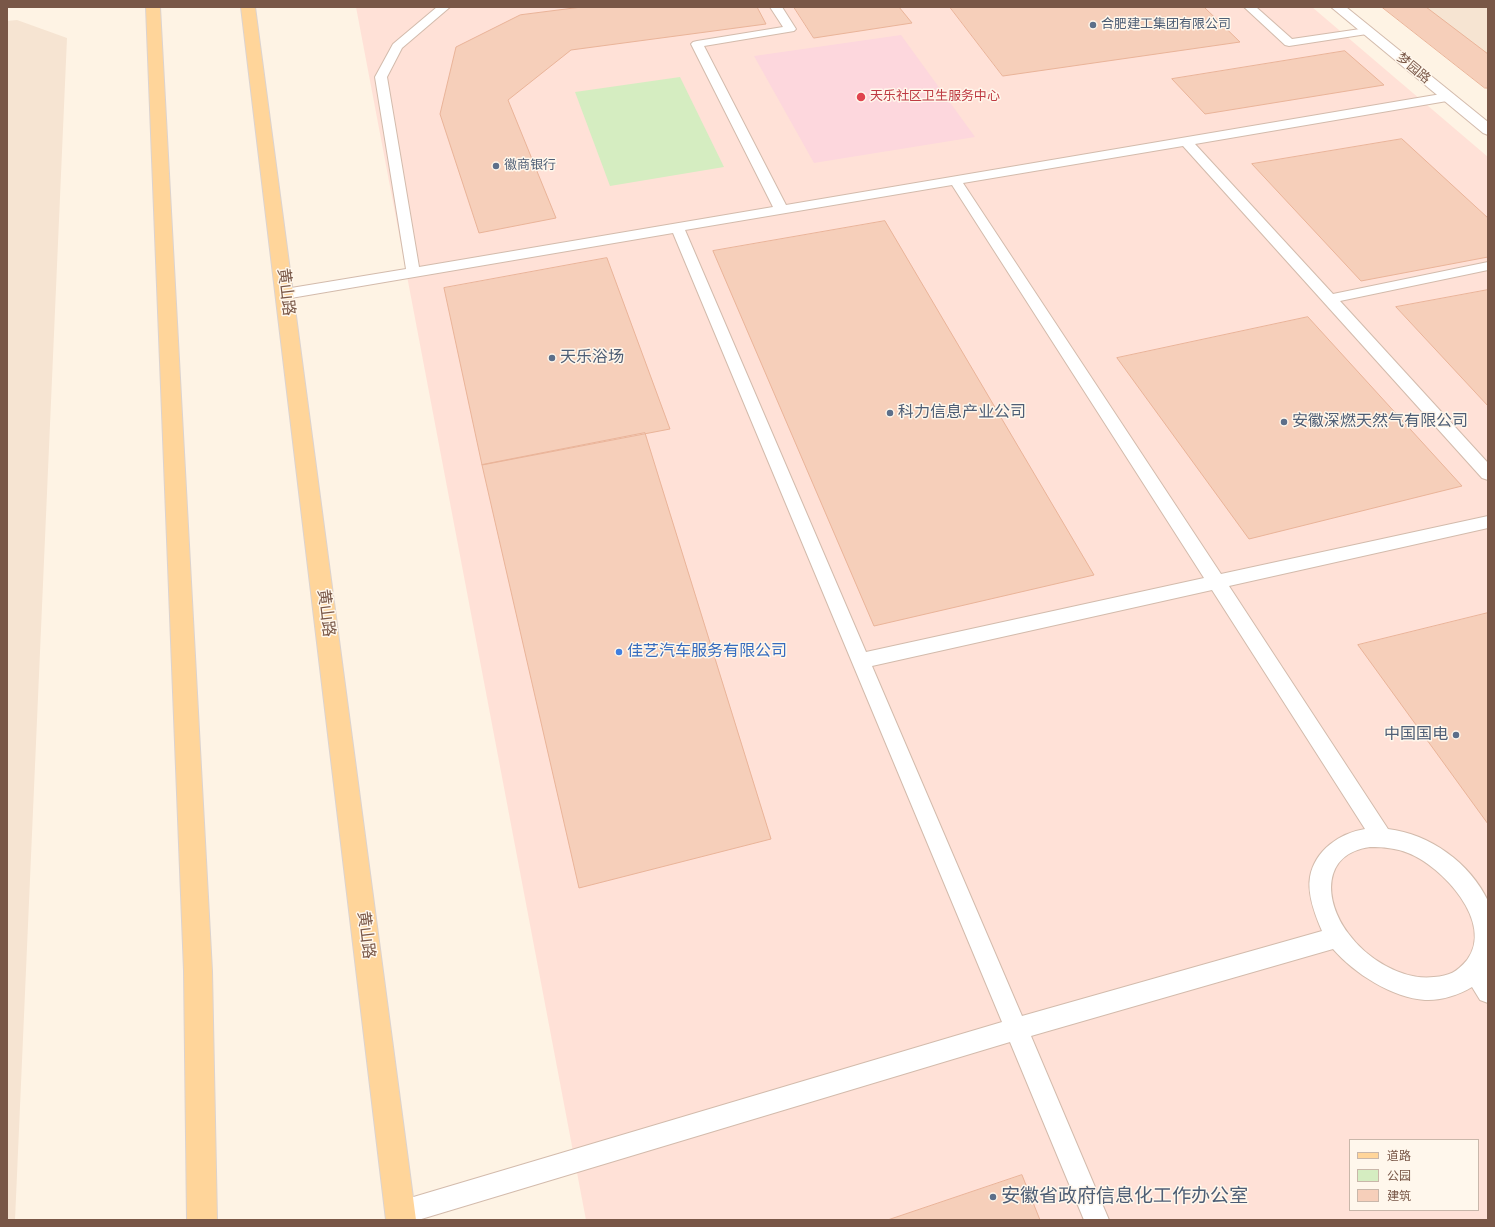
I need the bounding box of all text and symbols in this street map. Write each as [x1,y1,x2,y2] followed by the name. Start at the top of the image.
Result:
[1101,17,1231,33] place label: 合肥建工集团有限公司
[1088,20,1098,30] marker: 合肥建工集团有限公司
[1393,50,1433,88] street label: 梦园路
[870,89,1000,105] place label: 天乐社区卫生服务中心
[855,91,867,103] marker: 天乐社区卫生服务中心
[504,158,556,174] place label: 徽商银行
[491,161,501,171] marker: 徽商银行
[273,267,297,317] street label: 黄山路
[560,348,624,368] place label: 天乐浴场
[547,353,557,363] marker: 天乐浴场
[898,403,1026,423] place label: 科力信息产业公司
[885,408,895,418] marker: 科力信息产业公司
[1292,412,1468,432] place label: 安徽深燃天然气有限公司
[1279,417,1289,427] marker: 安徽深燃天然气有限公司
[313,588,337,638] street label: 黄山路
[627,642,787,662] place label: 佳艺汽车服务有限公司
[614,647,624,657] marker: 佳艺汽车服务有限公司
[1384,725,1448,745] place label: 中国国电
[1451,730,1461,740] marker: 中国国电
[353,910,377,960] street label: 黄山路
[1349,1139,1479,1211] legend
[1387,1147,1411,1165] text: 道路
[1387,1167,1411,1185] text: 公园
[1001,1186,1248,1208] place label: 安徽省政府信息化工作办公室
[1387,1187,1411,1205] text: 建筑
[988,1192,998,1202] marker: 安徽省政府信息化工作办公室

